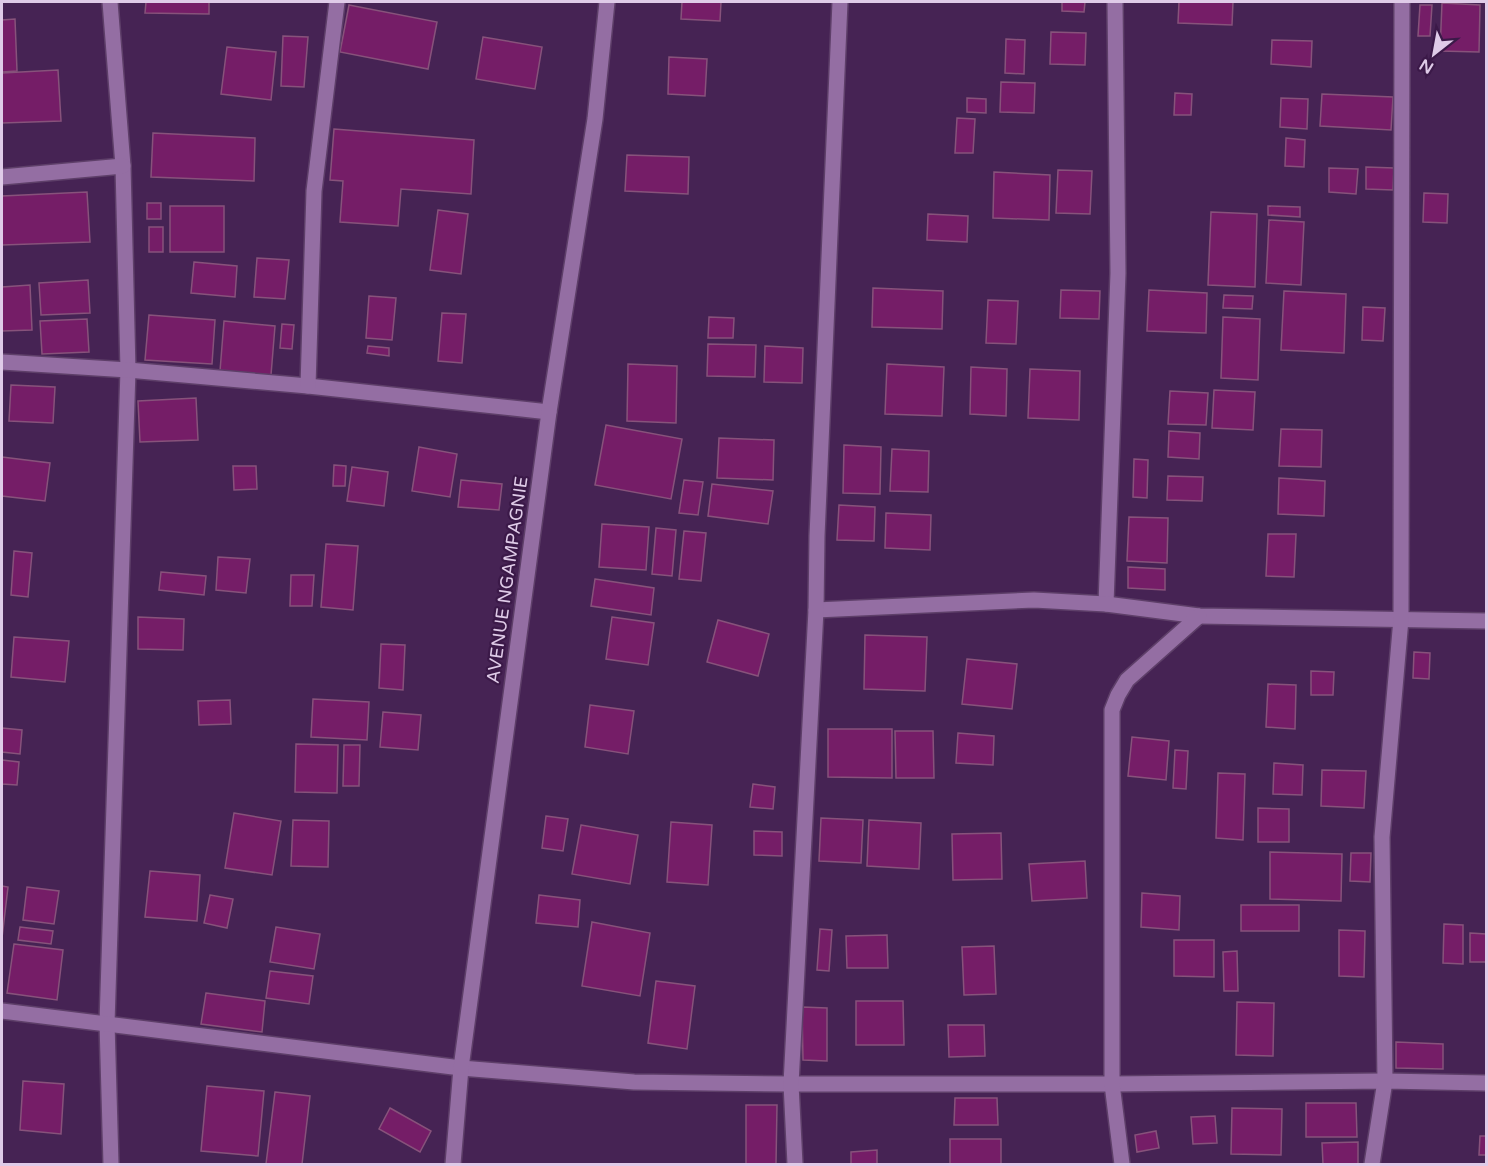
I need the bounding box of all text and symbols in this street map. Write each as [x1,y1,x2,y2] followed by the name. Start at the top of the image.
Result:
[1404,24,1464,84] north arrow
[1416,54,1437,78] text: N
[482,475,532,685] street label: AVENUE NGAMPAGNIE

